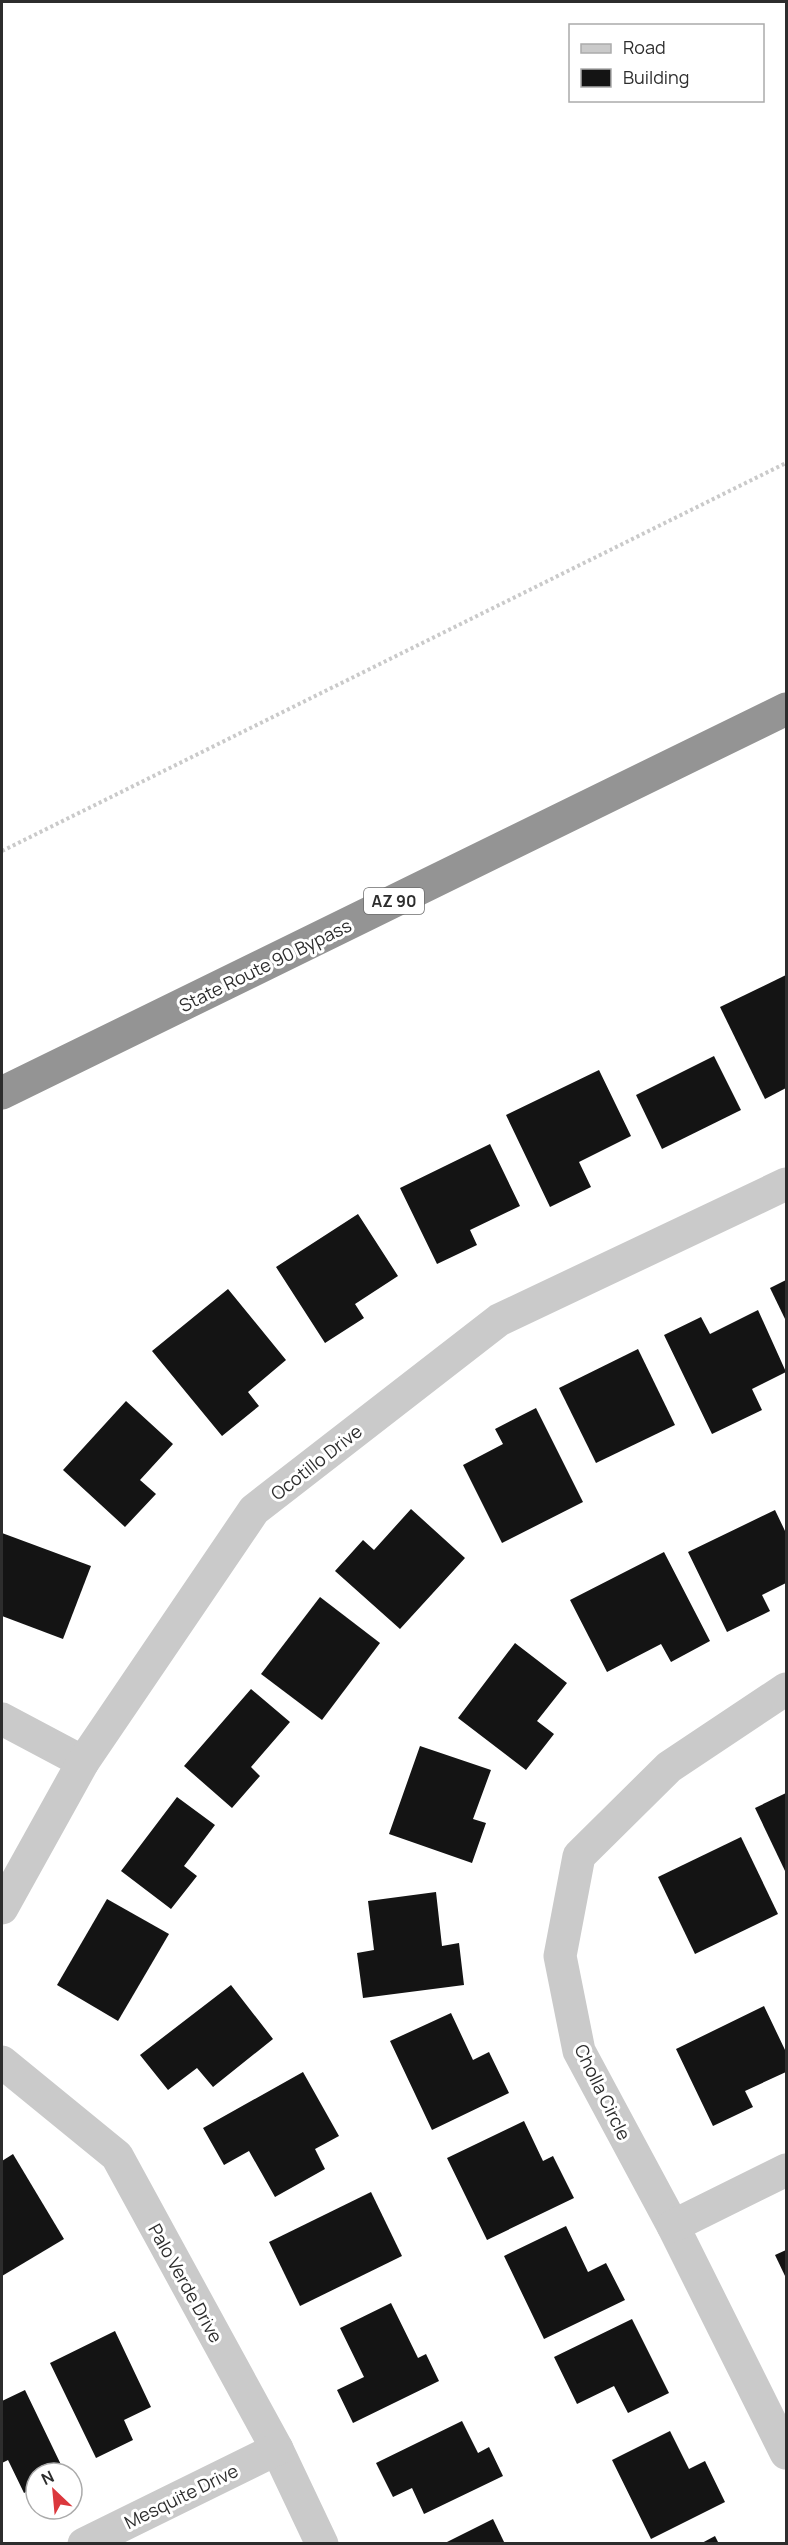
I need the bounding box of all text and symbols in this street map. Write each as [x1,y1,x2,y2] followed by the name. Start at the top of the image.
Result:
[569,24,764,102] legend
[623,35,666,59] text: Road
[623,65,689,89] text: Building
[364,888,424,914] road number: AZ 90
[175,913,355,1017] street label: State Route 90 Bypass
[265,1419,367,1505] street label: Ocotillo Drive
[569,2040,637,2144] street label: Cholla Circle
[143,2219,229,2347] street label: Palo Verde Drive
[120,2458,242,2534] street label: Mesquite Drive
[24,2461,84,2521] north arrow
[37,2465,57,2490] text: N

